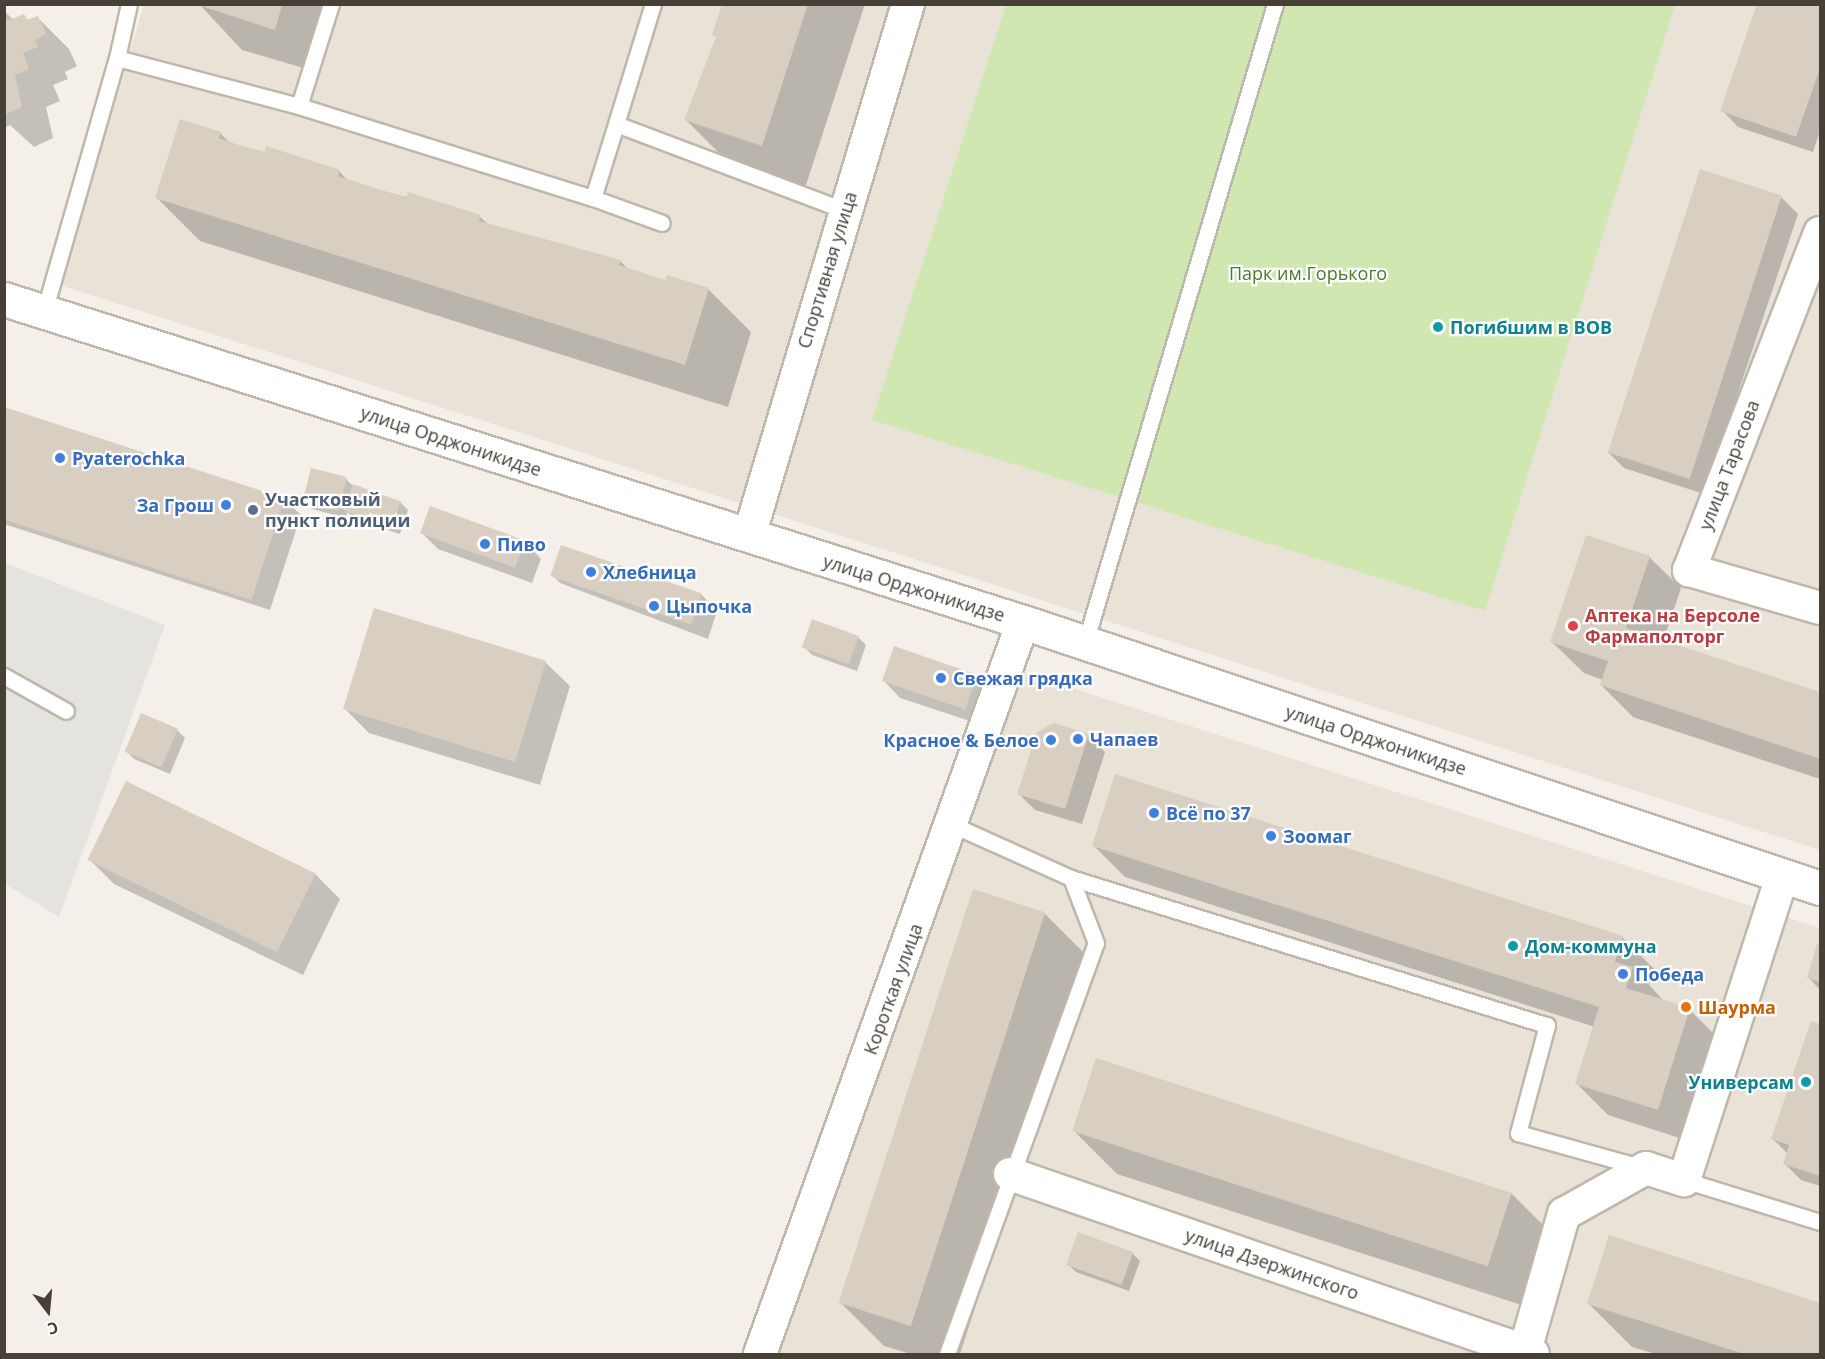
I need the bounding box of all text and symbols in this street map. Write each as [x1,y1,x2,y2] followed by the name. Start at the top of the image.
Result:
[793,189,861,351] street label: Спортивная улица
[1229,262,1387,284] park label: Парк им.Горького
[1450,316,1612,338] place label: Погибшим в ВОВ
[1431,320,1445,334] marker: Погибшим в ВОВ
[1694,397,1764,533] street label: улица Тарасова
[358,402,544,480] street label: улица Орджоникидзе
[72,447,185,469] place label: Pyaterochka
[53,451,67,465] marker: Pyaterochka
[265,489,410,532] place label: Участковый пункт полиции
[137,494,214,516] place label: За Грош
[219,498,233,512] marker: За Грош
[246,503,260,517] marker: Участковый пункт полиции
[497,533,546,555] place label: Пиво
[478,537,492,551] marker: Пиво
[821,550,1007,626] street label: улица Орджоникидзе
[603,561,697,583] place label: Хлебница
[584,565,598,579] marker: Хлебница
[666,595,752,617] place label: Цыпочка
[647,599,661,613] marker: Цыпочка
[1585,605,1760,648] place label: Аптека на Берсоле Фармаполторг
[1566,619,1580,633] marker: Аптека на Берсоле Фармаполторг
[953,667,1093,689] place label: Свежая грядка
[934,671,948,685] marker: Свежая грядка
[1283,701,1469,779] street label: улица Орджоникидзе
[1090,728,1159,750] place label: Чапаев
[883,729,1039,751] place label: Красное & Белое
[1071,732,1085,746] marker: Чапаев
[1044,733,1058,747] marker: Красное & Белое
[1166,802,1251,824] place label: Всё по 37
[1147,806,1161,820] marker: Всё по 37
[1283,825,1352,847] place label: Зоомаг
[1264,829,1278,843] marker: Зоомаг
[859,920,927,1058] street label: Короткая улица
[1525,935,1657,957] place label: Дом-коммуна
[1506,939,1520,953] marker: Дом-коммуна
[1635,963,1704,985] place label: Победа
[1616,967,1630,981] marker: Победа
[1698,996,1776,1018] place label: Шаурма
[1679,1000,1693,1014] marker: Шаурма
[1689,1071,1794,1093] place label: Универсам
[1799,1075,1813,1089] marker: Универсам
[1182,1224,1362,1304] street label: улица Дзержинского
[18,1281,78,1341] north arrow
[45,1316,61,1340] text: С

